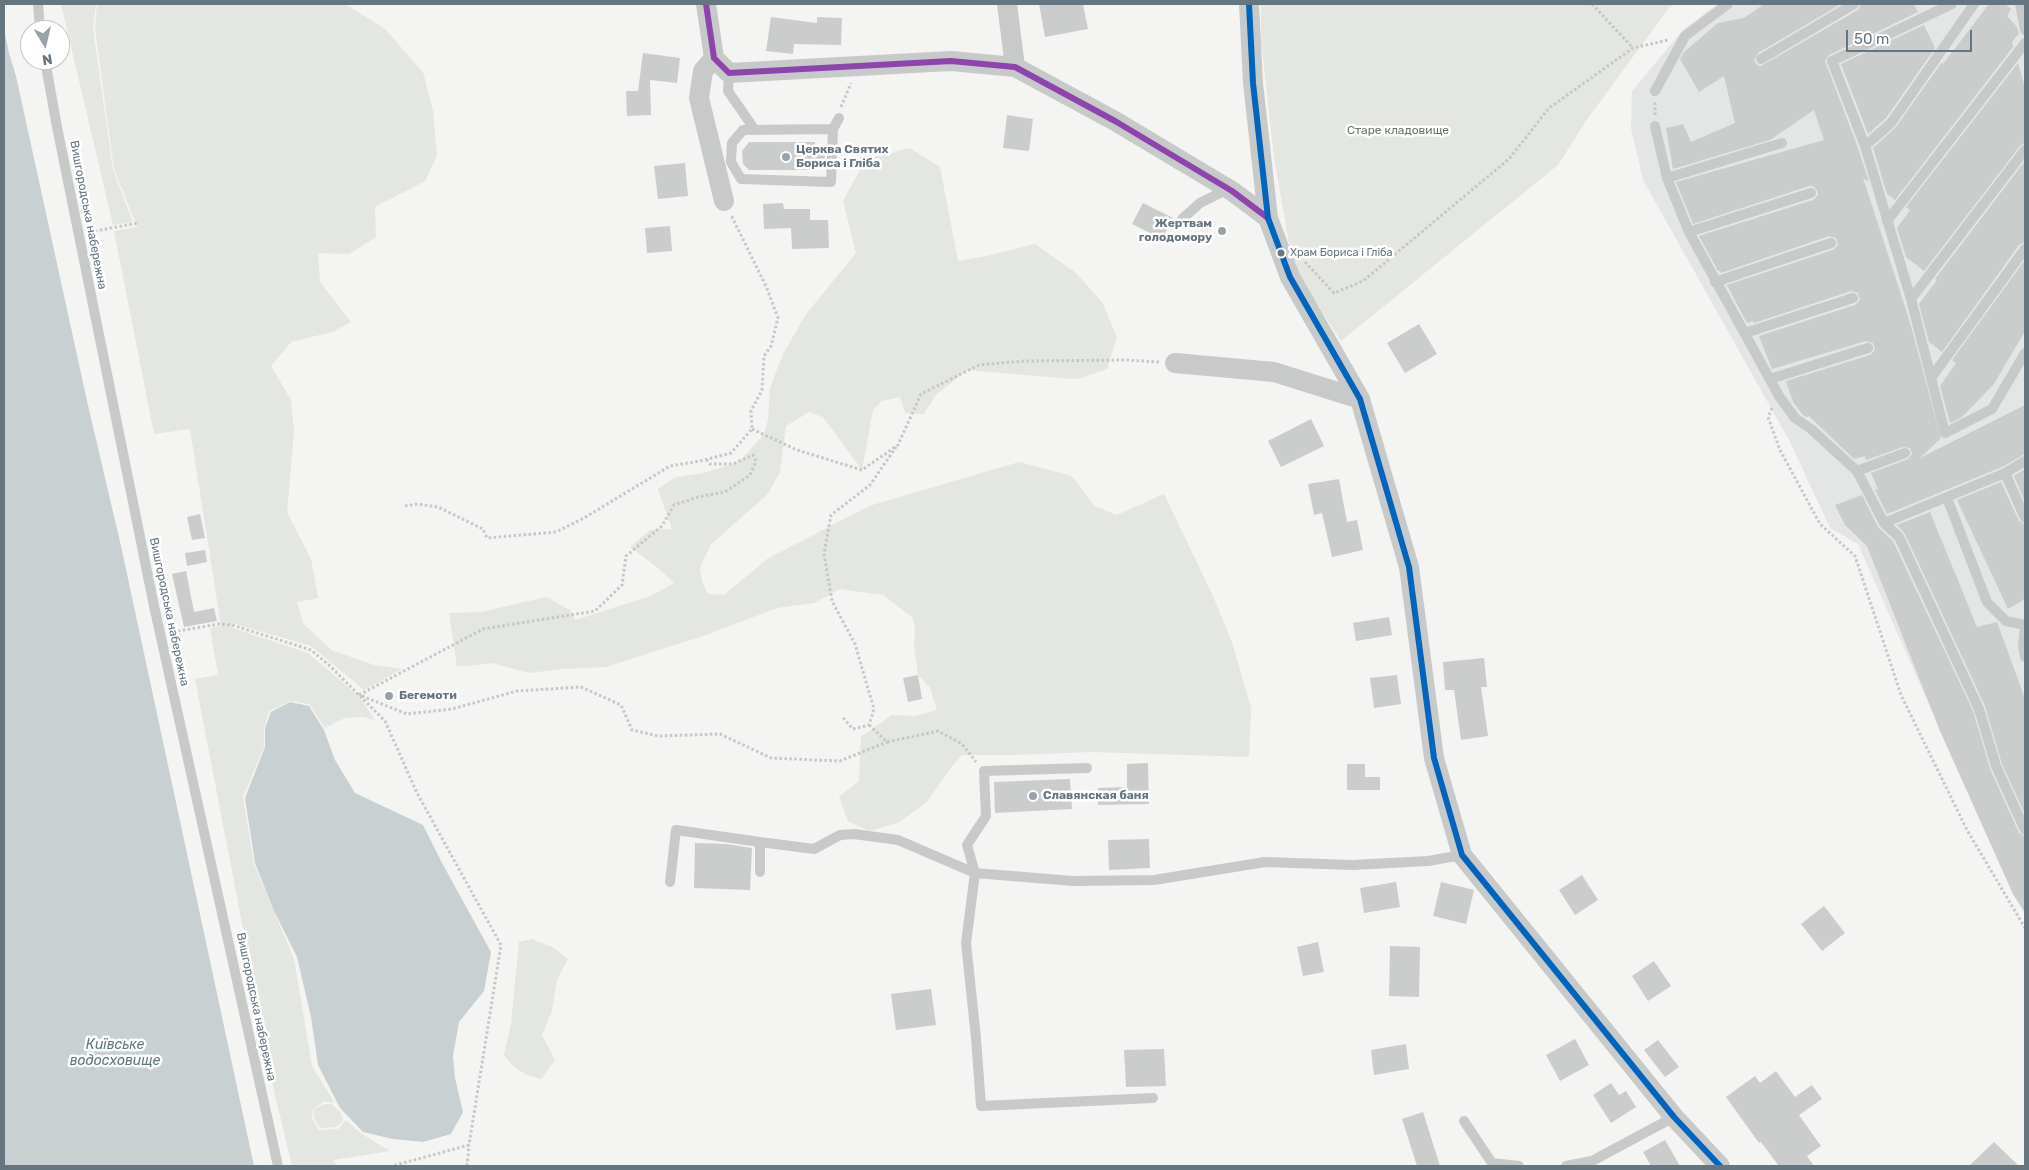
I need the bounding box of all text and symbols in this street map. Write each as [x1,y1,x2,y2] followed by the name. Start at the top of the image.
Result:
[20,20,70,70] north arrow
[1849,20,1975,52] scale bar
[1854,30,1889,48] text: 50 m
[41,50,54,69] text: N
[1347,124,1449,138] park label: Старе кладовище
[66,139,110,291] street label: Вишгородська набережна
[796,143,888,171] place label: Церква Святих Бориса і Гліба
[780,151,792,163] marker: Церква Святих Бориса і Гліба
[1139,217,1212,245] place label: Жертвам голодомору
[1216,225,1228,237] marker: Жертвам голодомору
[1290,246,1393,260] place label: Храм Бориса і Гліба
[1276,248,1286,258] marker: Храм Бориса і Гліба
[146,536,192,688] street label: Вишгородська набережна
[399,689,457,703] place label: Бегемоти
[383,690,395,702] marker: Бегемоти
[1043,789,1149,803] place label: Славянская баня
[1027,790,1039,802] marker: Славянская баня
[233,931,279,1083] street label: Вишгородська набережна
[70,1037,160,1070] water label: Київське водосховище

